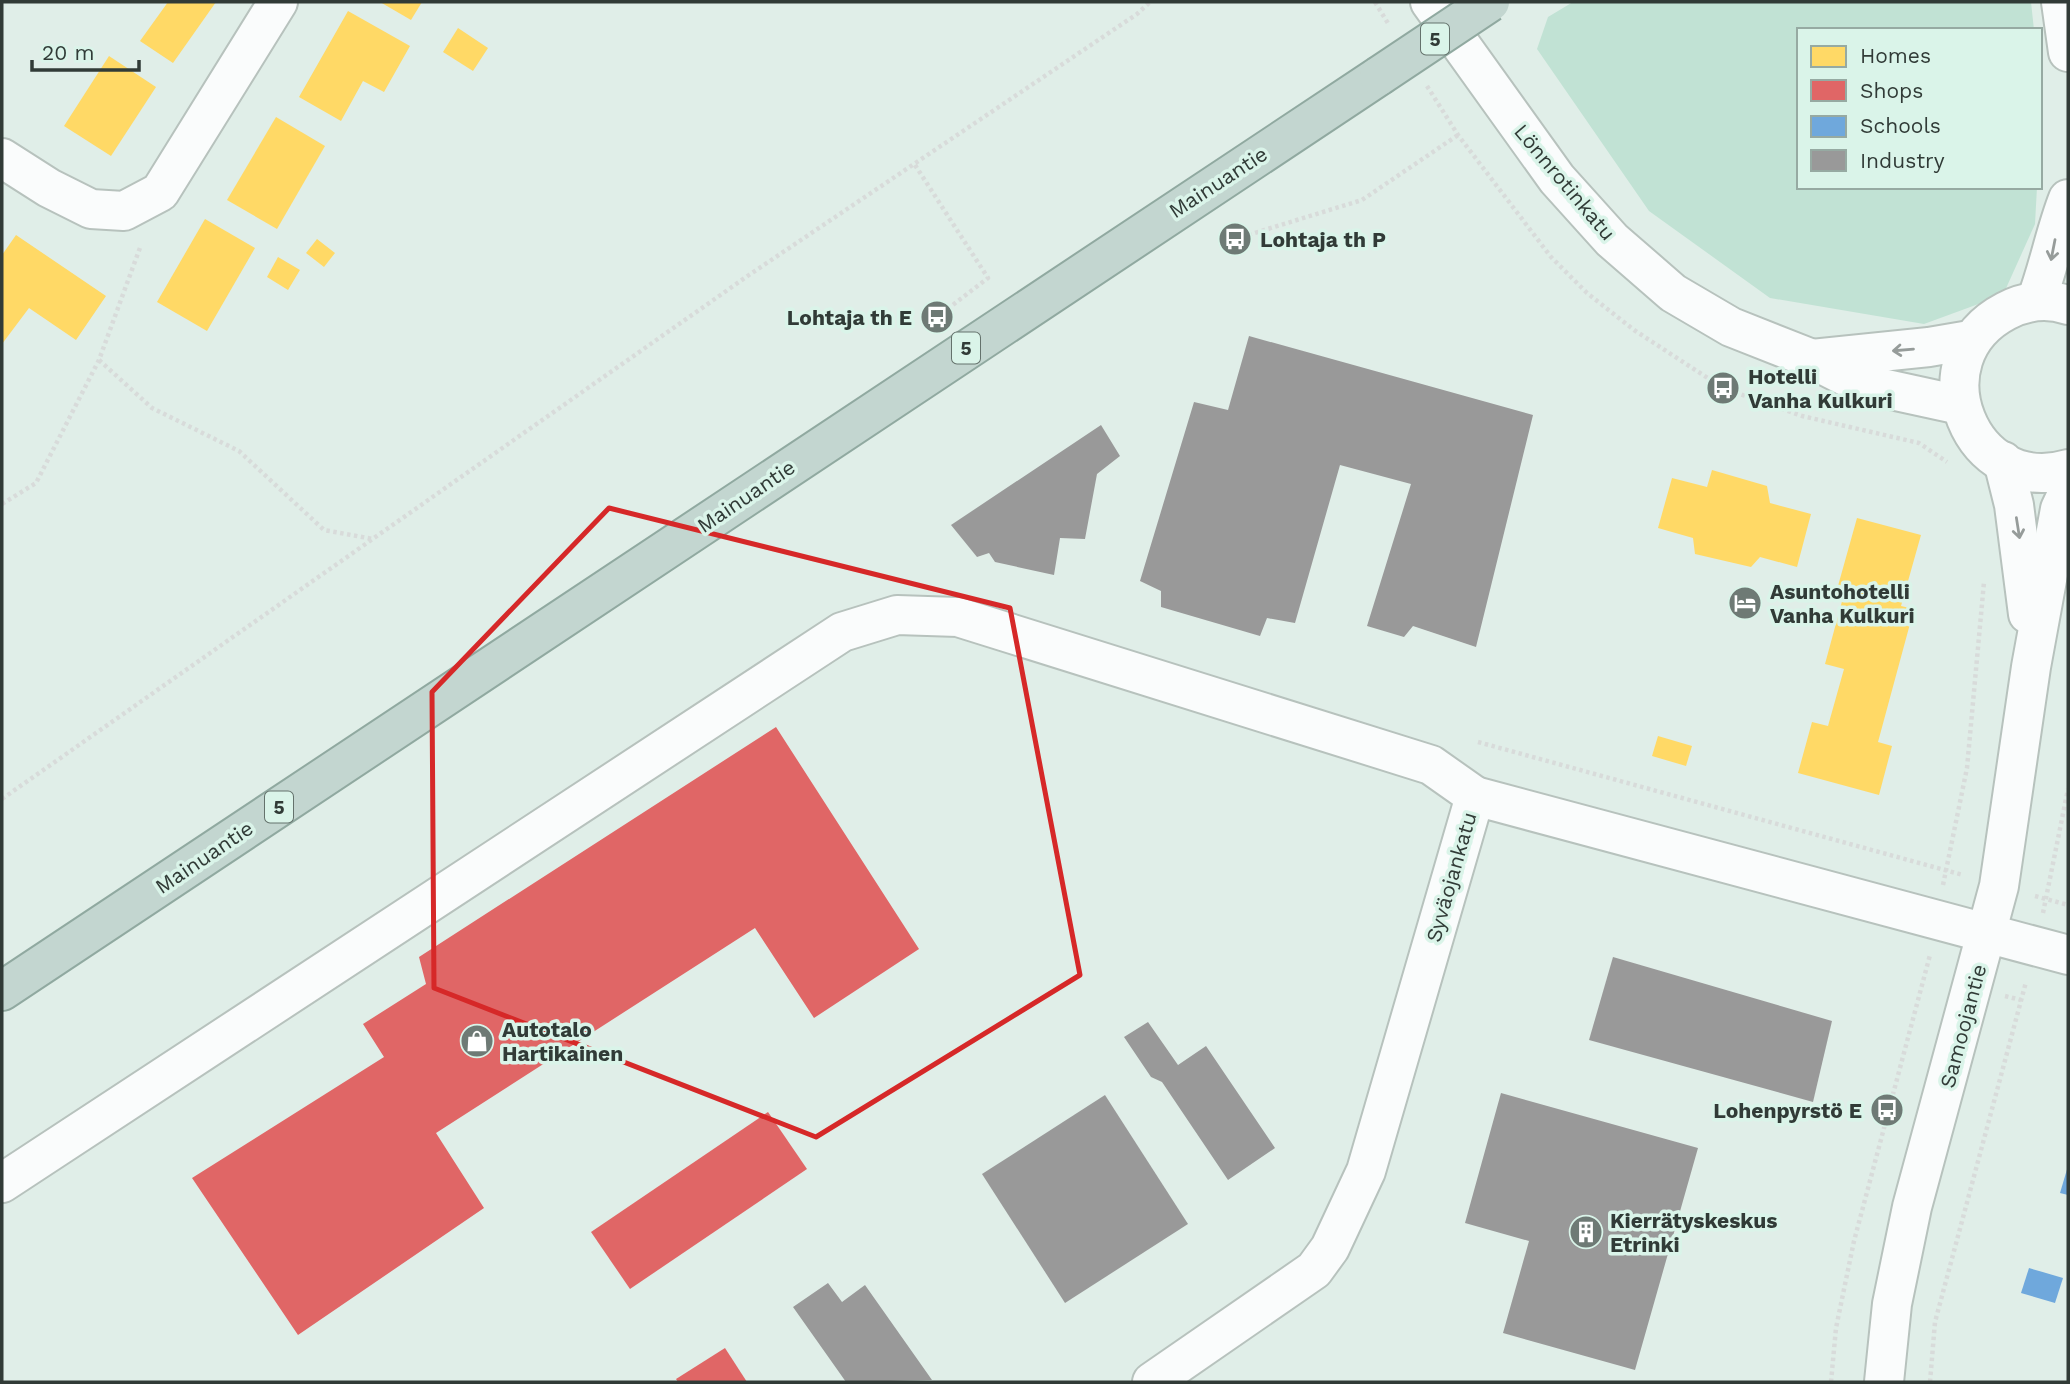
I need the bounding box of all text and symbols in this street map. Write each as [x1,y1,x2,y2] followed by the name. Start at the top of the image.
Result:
[1421,23,1449,54] road number: 5
[32,28,138,72] scale bar
[1797,28,2042,189] legend
[42,40,94,65] text: 20 m
[1860,43,1931,68] text: Homes
[1860,78,1923,103] text: Shops
[1860,113,1941,138] text: Schools
[1509,119,1621,245] street label: Lönnrotinkatu
[1164,141,1272,223] street label: Mainuantie
[1860,148,1945,173] text: Industry
[1216,220,1254,258] bus stop icon: Lohtaja th P
[1260,227,1386,252] place label: Lohtaja th P
[2046,238,2060,261] one-way arrow
[918,298,956,336] bus stop icon: Lohtaja th E
[787,305,912,330] place label: Lohtaja th E
[952,332,980,364] road number: 5
[1892,344,1914,357] one-way arrow
[1748,364,1893,413] place label: Hotelli Vanha Kulkuri
[1704,369,1742,407] bus stop icon: Hotelli Vanha Kulkuri
[692,454,800,538] street label: Mainuantie
[2012,516,2025,538] one-way arrow
[1770,579,1915,628] place label: Asuntohotelli Vanha Kulkuri
[1726,584,1764,622] hotel icon: Asuntohotelli Vanha Kulkuri
[265,792,293,822] road number: 5
[1420,809,1482,945] street label: Syväojankatu
[150,815,258,899] street label: Mainuantie
[1934,961,1992,1091] street label: Samoojantie
[502,1017,623,1066] place label: Autotalo Hartikainen
[458,1022,496,1060] shop icon: Autotalo Hartikainen
[1868,1091,1906,1129] bus stop icon: Lohenpyrstö E
[1713,1098,1862,1123] place label: Lohenpyrstö E
[1610,1208,1777,1257] place label: Kierrätyskeskus Etrinki
[1567,1213,1605,1251] building icon: Kierrätyskeskus Etrinki

